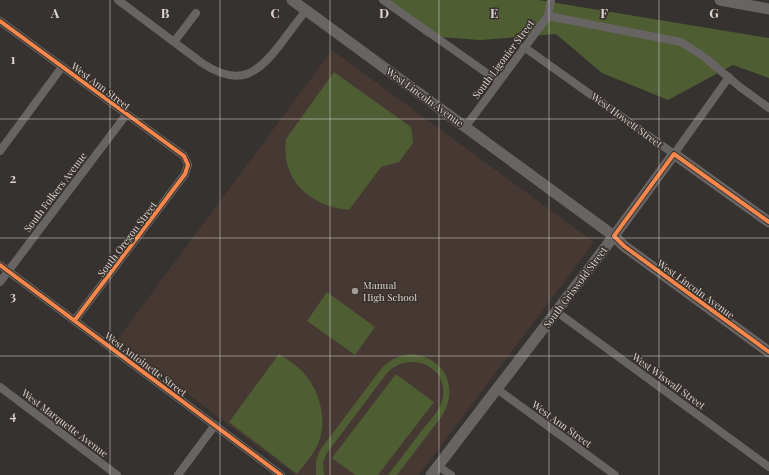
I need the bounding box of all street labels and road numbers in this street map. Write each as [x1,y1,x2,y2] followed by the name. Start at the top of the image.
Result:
[469,16,538,101] street label: South Ligonier Street
[68,58,134,113] street label: West Ann Street
[383,63,467,130] street label: West Lincoln Avenue
[588,89,666,151] street label: West Howett Street
[20,149,90,235] street label: South Folkers Avenue
[94,198,160,280] street label: South Oregon Street
[540,243,610,331] street label: South Griswold Street
[654,255,738,322] street label: West Lincoln Avenue
[101,328,190,400] street label: West Antoinette Street
[629,349,709,413] street label: West Wiswall Street
[18,385,111,460] street label: West Marquette Avenue
[528,397,595,451] street label: West Ann Street

